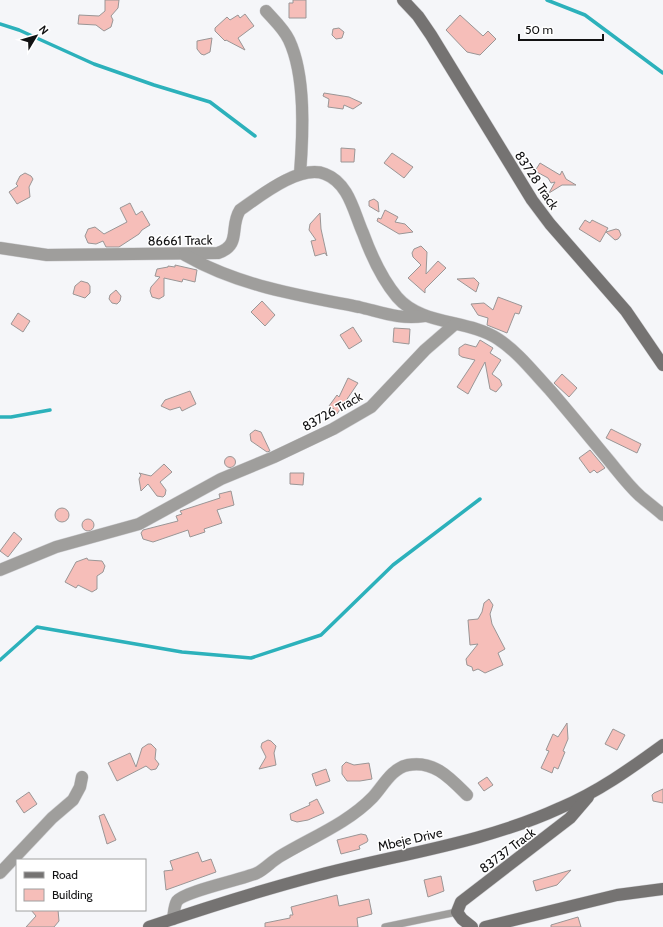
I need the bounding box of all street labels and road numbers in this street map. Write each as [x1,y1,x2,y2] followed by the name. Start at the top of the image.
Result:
[512,148,562,212] street label: 83728 Track
[147,231,213,249] street label: 86661 Track
[299,388,365,434] street label: 83726 Track
[376,824,444,855] street label: Mbeje Drive
[476,824,538,876] street label: 83737 Track

